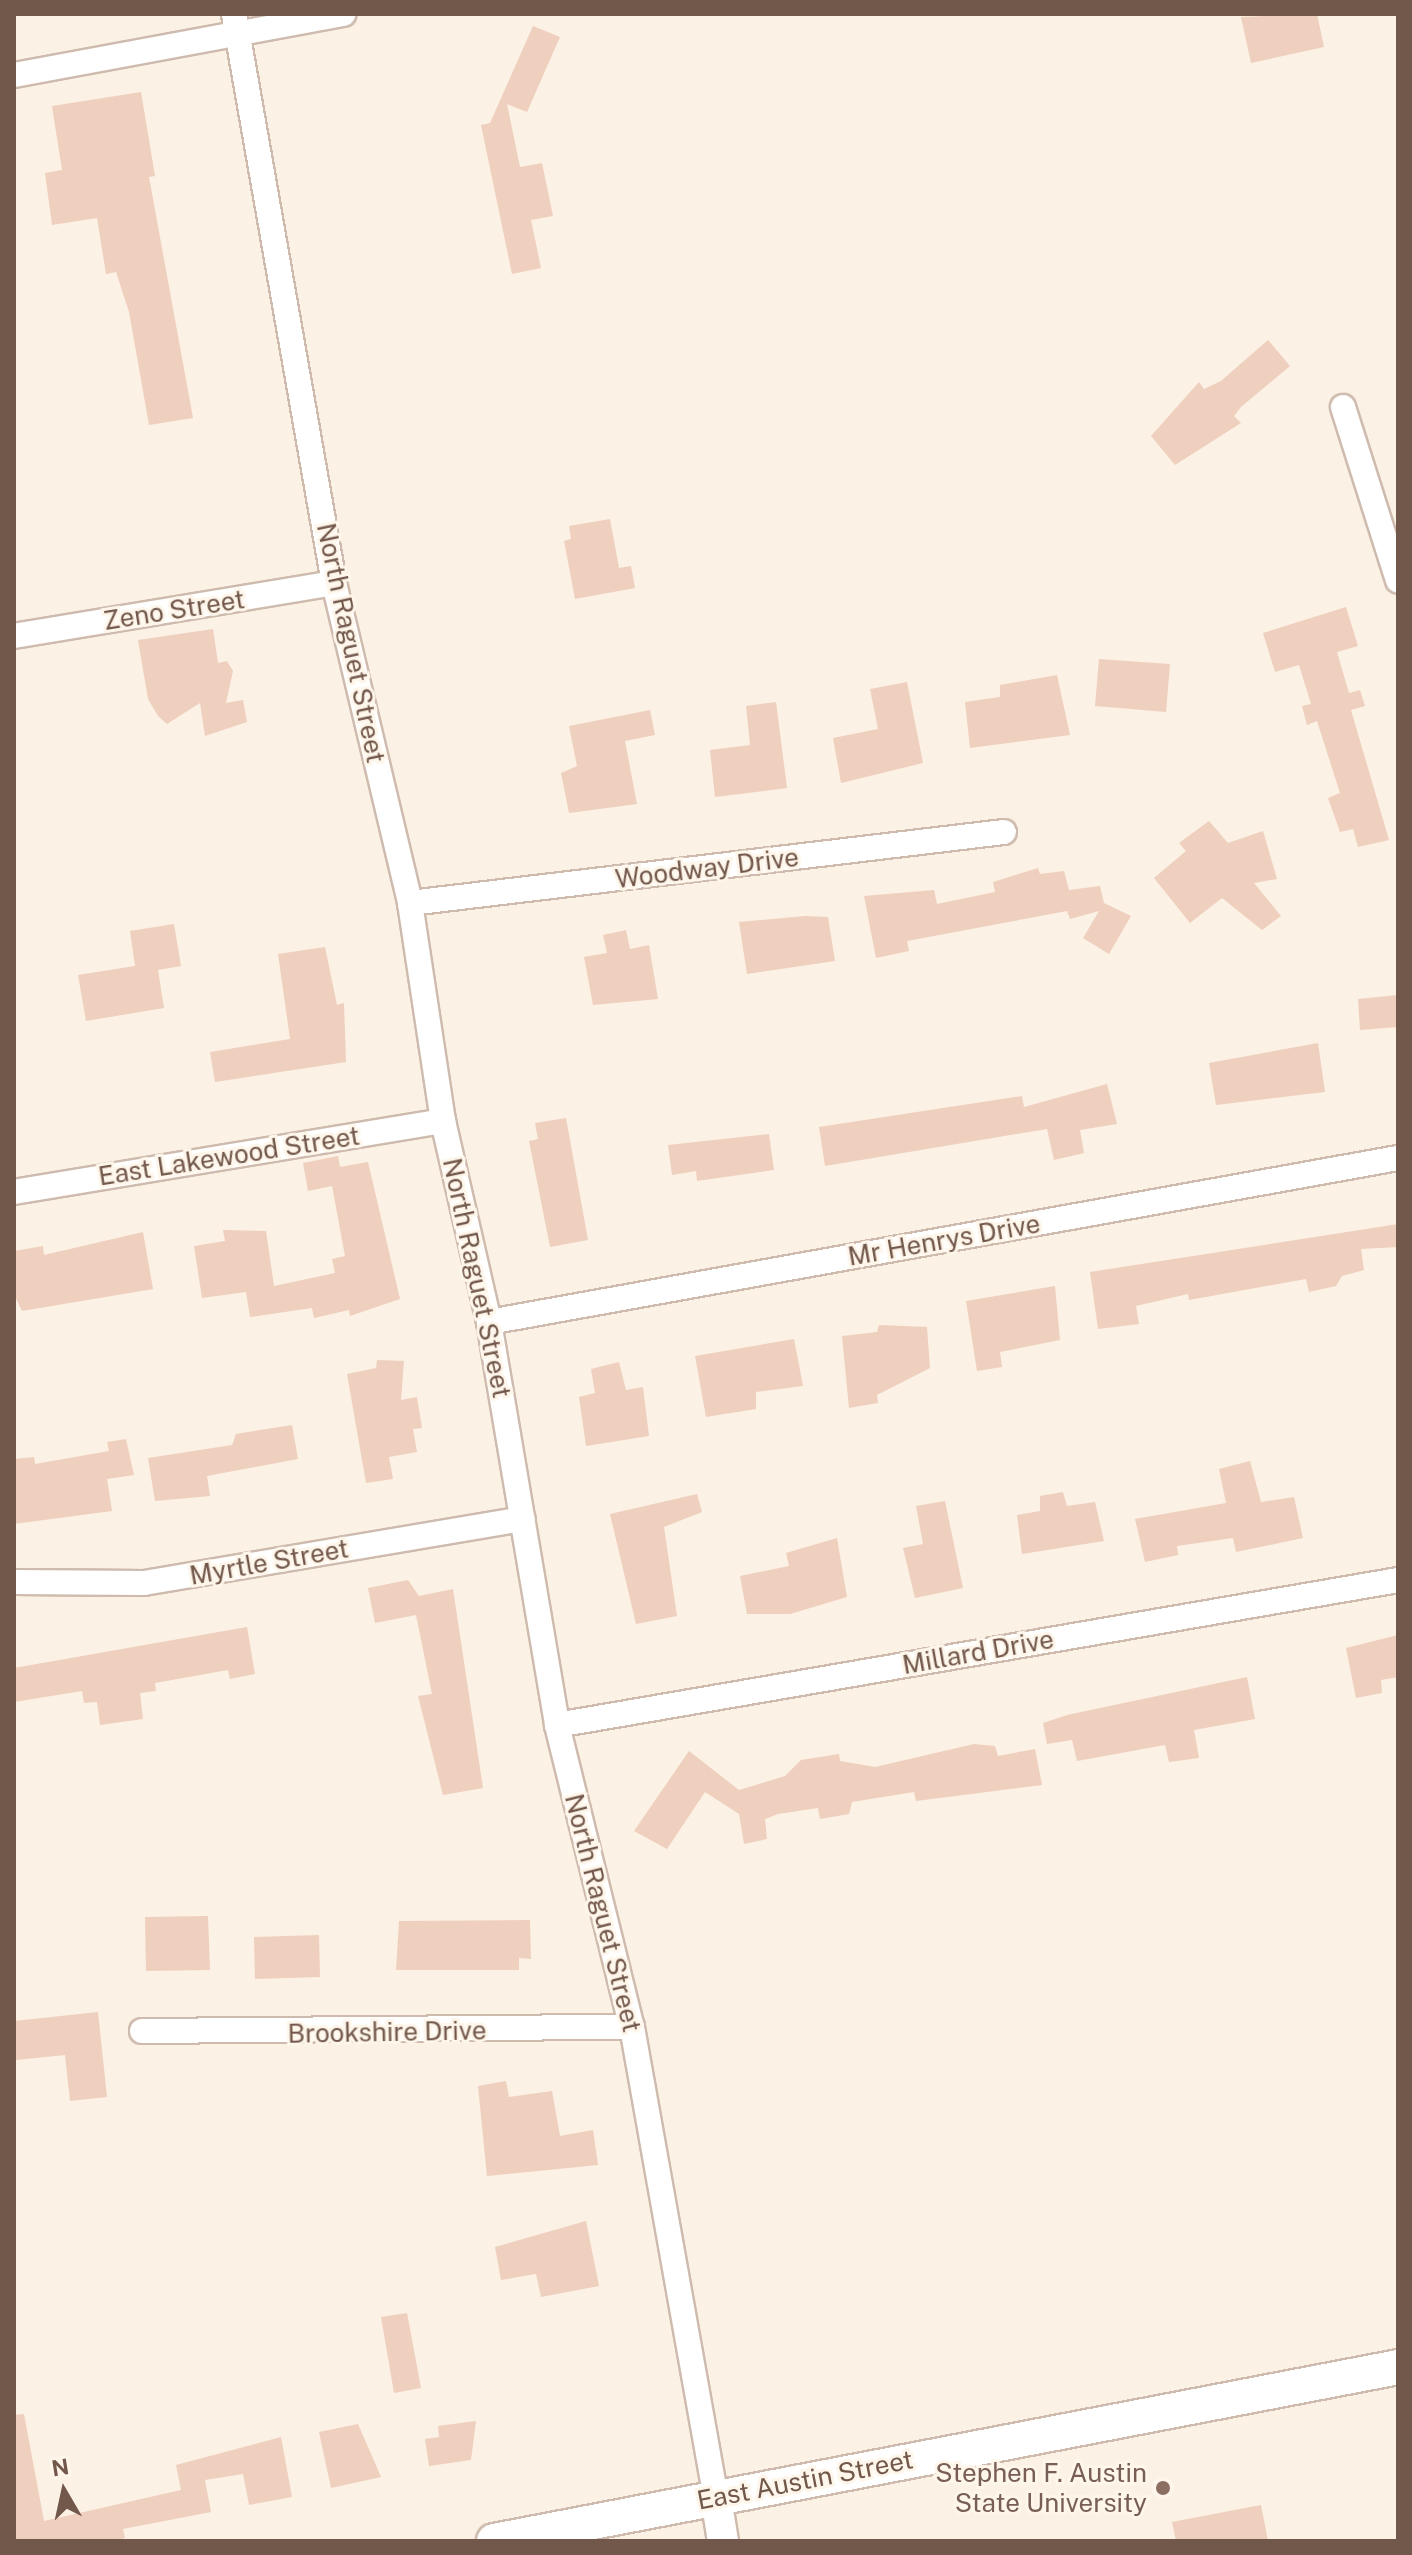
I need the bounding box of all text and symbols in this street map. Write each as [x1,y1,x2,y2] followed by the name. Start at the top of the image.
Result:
[310,520,392,766] street label: North Raguet Street
[101,583,247,637] street label: Zeno Street
[613,841,801,895] street label: Woodway Drive
[96,1120,362,1192] street label: East Lakewood Street
[436,1155,518,1401] street label: North Raguet Street
[845,1208,1043,1272] street label: Mr Henrys Drive
[187,1533,351,1591] street label: Myrtle Street
[900,1623,1056,1681] street label: Millard Drive
[558,1791,648,2035] street label: North Raguet Street
[287,2015,487,2049] street label: Brookshire Drive
[694,2444,916,2516] street label: East Austin Street
[24,2451,104,2531] north arrow
[50,2453,71,2481] text: N
[935,2457,1147,2518] place label: Stephen F. Austin State University
[1154,2479,1172,2497] marker: Stephen F. Austin State University

